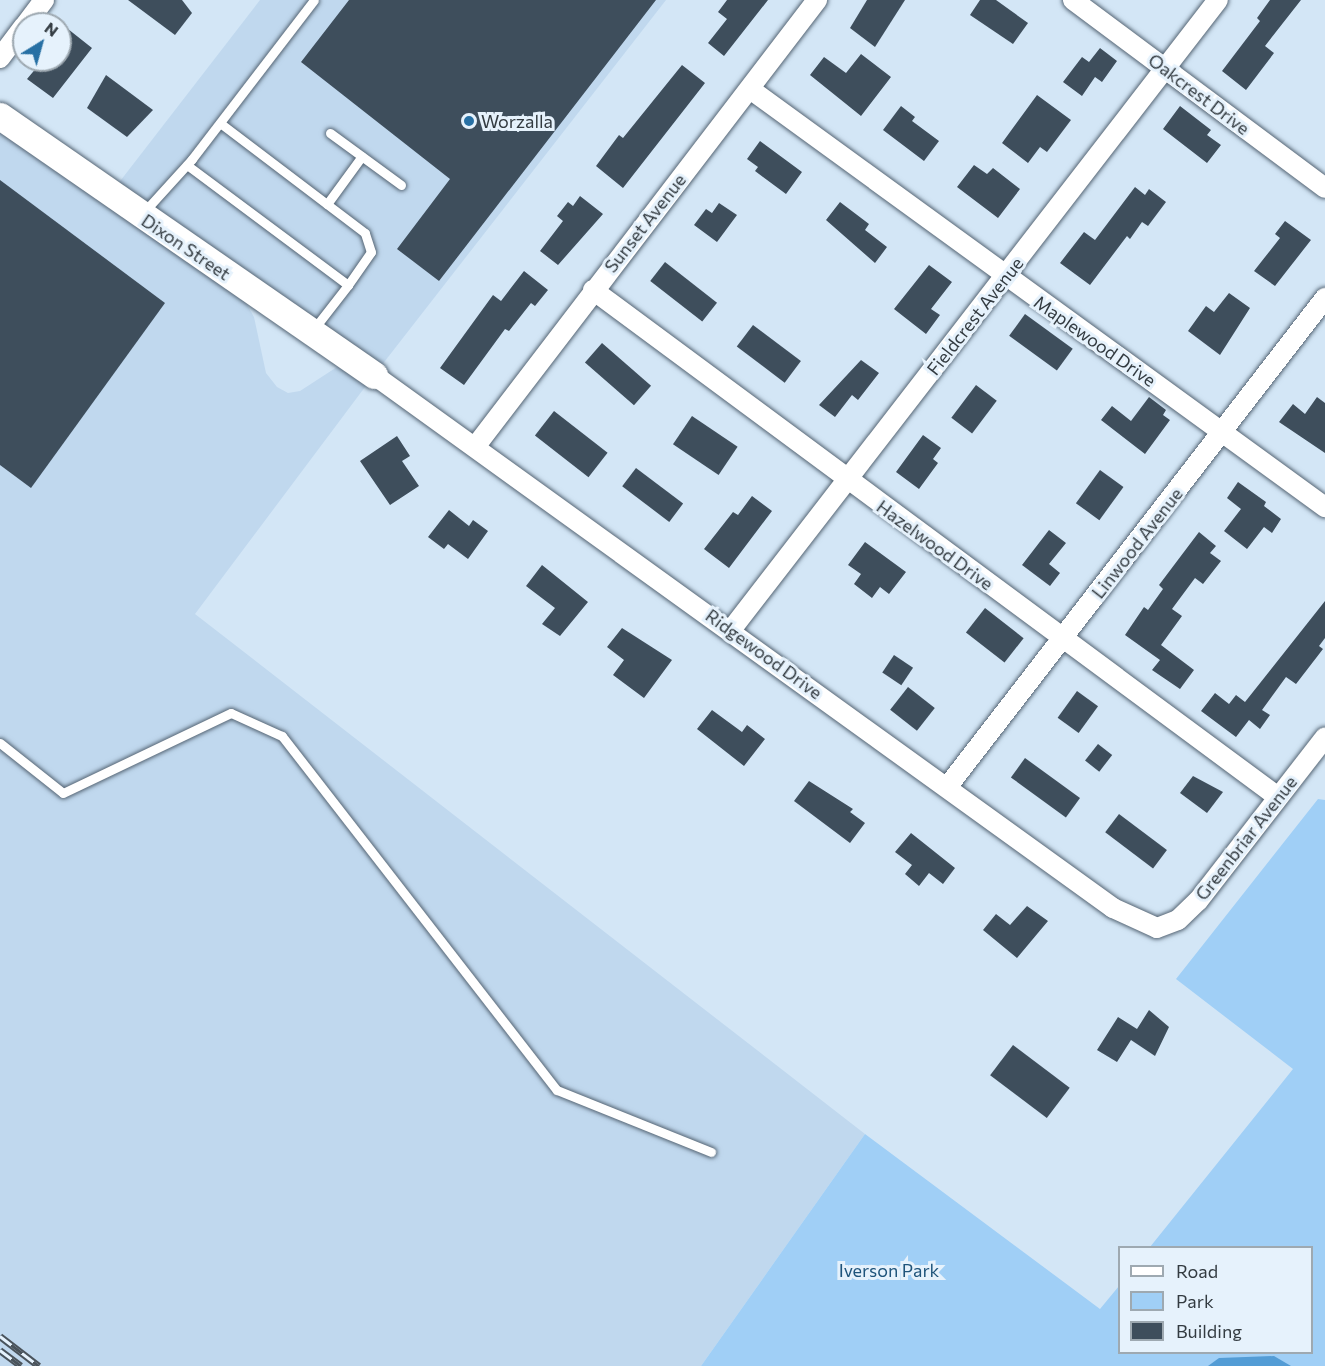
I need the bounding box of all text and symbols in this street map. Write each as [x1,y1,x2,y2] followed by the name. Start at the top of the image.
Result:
[12,12,72,72] north arrow
[41,18,62,40] text: N
[1144,49,1254,139] street label: Oakcrest Drive
[481,110,553,132] place label: Worzalla
[462,114,476,128] marker: Worzalla
[600,169,690,277] street label: Sunset Avenue
[137,209,235,285] street label: Dixon Street
[922,253,1028,379] street label: Fieldcrest Avenue
[1030,291,1160,391] street label: Maplewood Drive
[1087,483,1187,603] street label: Linwood Avenue
[872,495,998,595] street label: Hazelwood Drive
[701,604,827,704] street label: Ridgewood Drive
[1191,772,1301,904] street label: Greenbriar Avenue
[1118,1246,1313,1354] legend
[839,1259,939,1281] park label: Iverson Park
[1176,1260,1218,1282] text: Road
[1176,1290,1214,1312] text: Park
[1176,1320,1242,1342] text: Building

